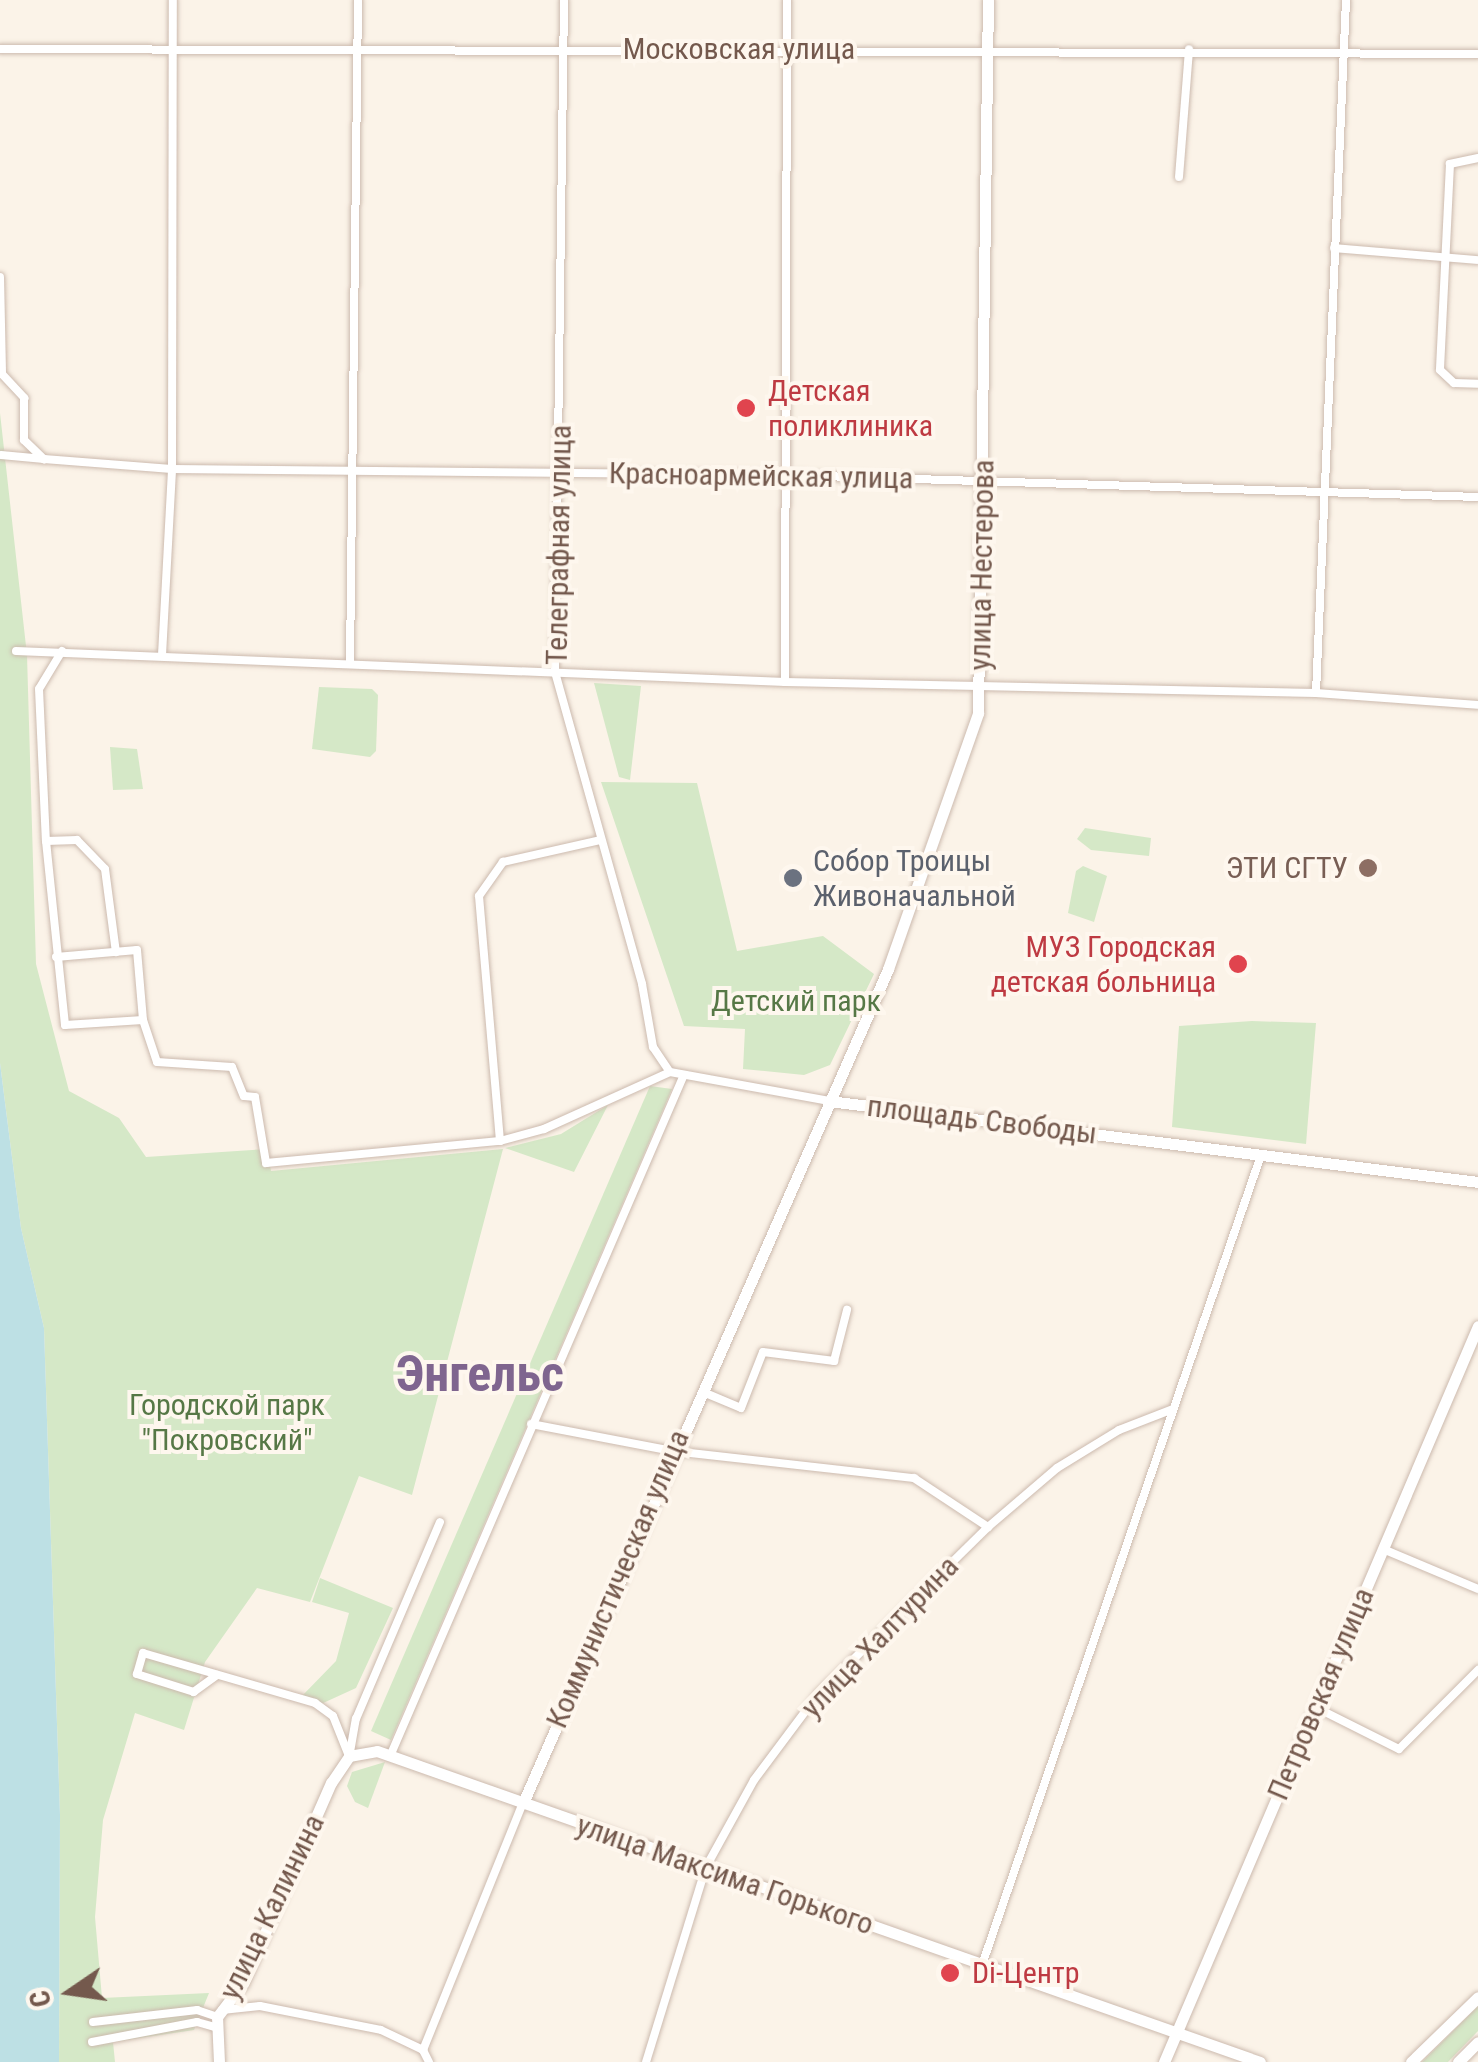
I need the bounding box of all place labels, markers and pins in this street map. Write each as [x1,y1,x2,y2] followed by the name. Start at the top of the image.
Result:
[768,373,933,444] place label: Детская поликлиника
[733,395,759,421] marker: Детская поликлиника
[813,843,1016,914] place label: Собор Троицы Живоначальной
[1226,850,1348,886] place label: ЭТИ СГТУ
[1357,857,1379,879] marker: ЭТИ СГТУ
[782,867,804,889] marker: Собор Троицы Живоначальной
[991,929,1216,1000] place label: МУЗ Городская детская больница
[1225,951,1251,977] marker: МУЗ Городская детская больница
[972,1955,1080,1991] place label: Di-Центр
[937,1960,963,1986] marker: Di-Центр

